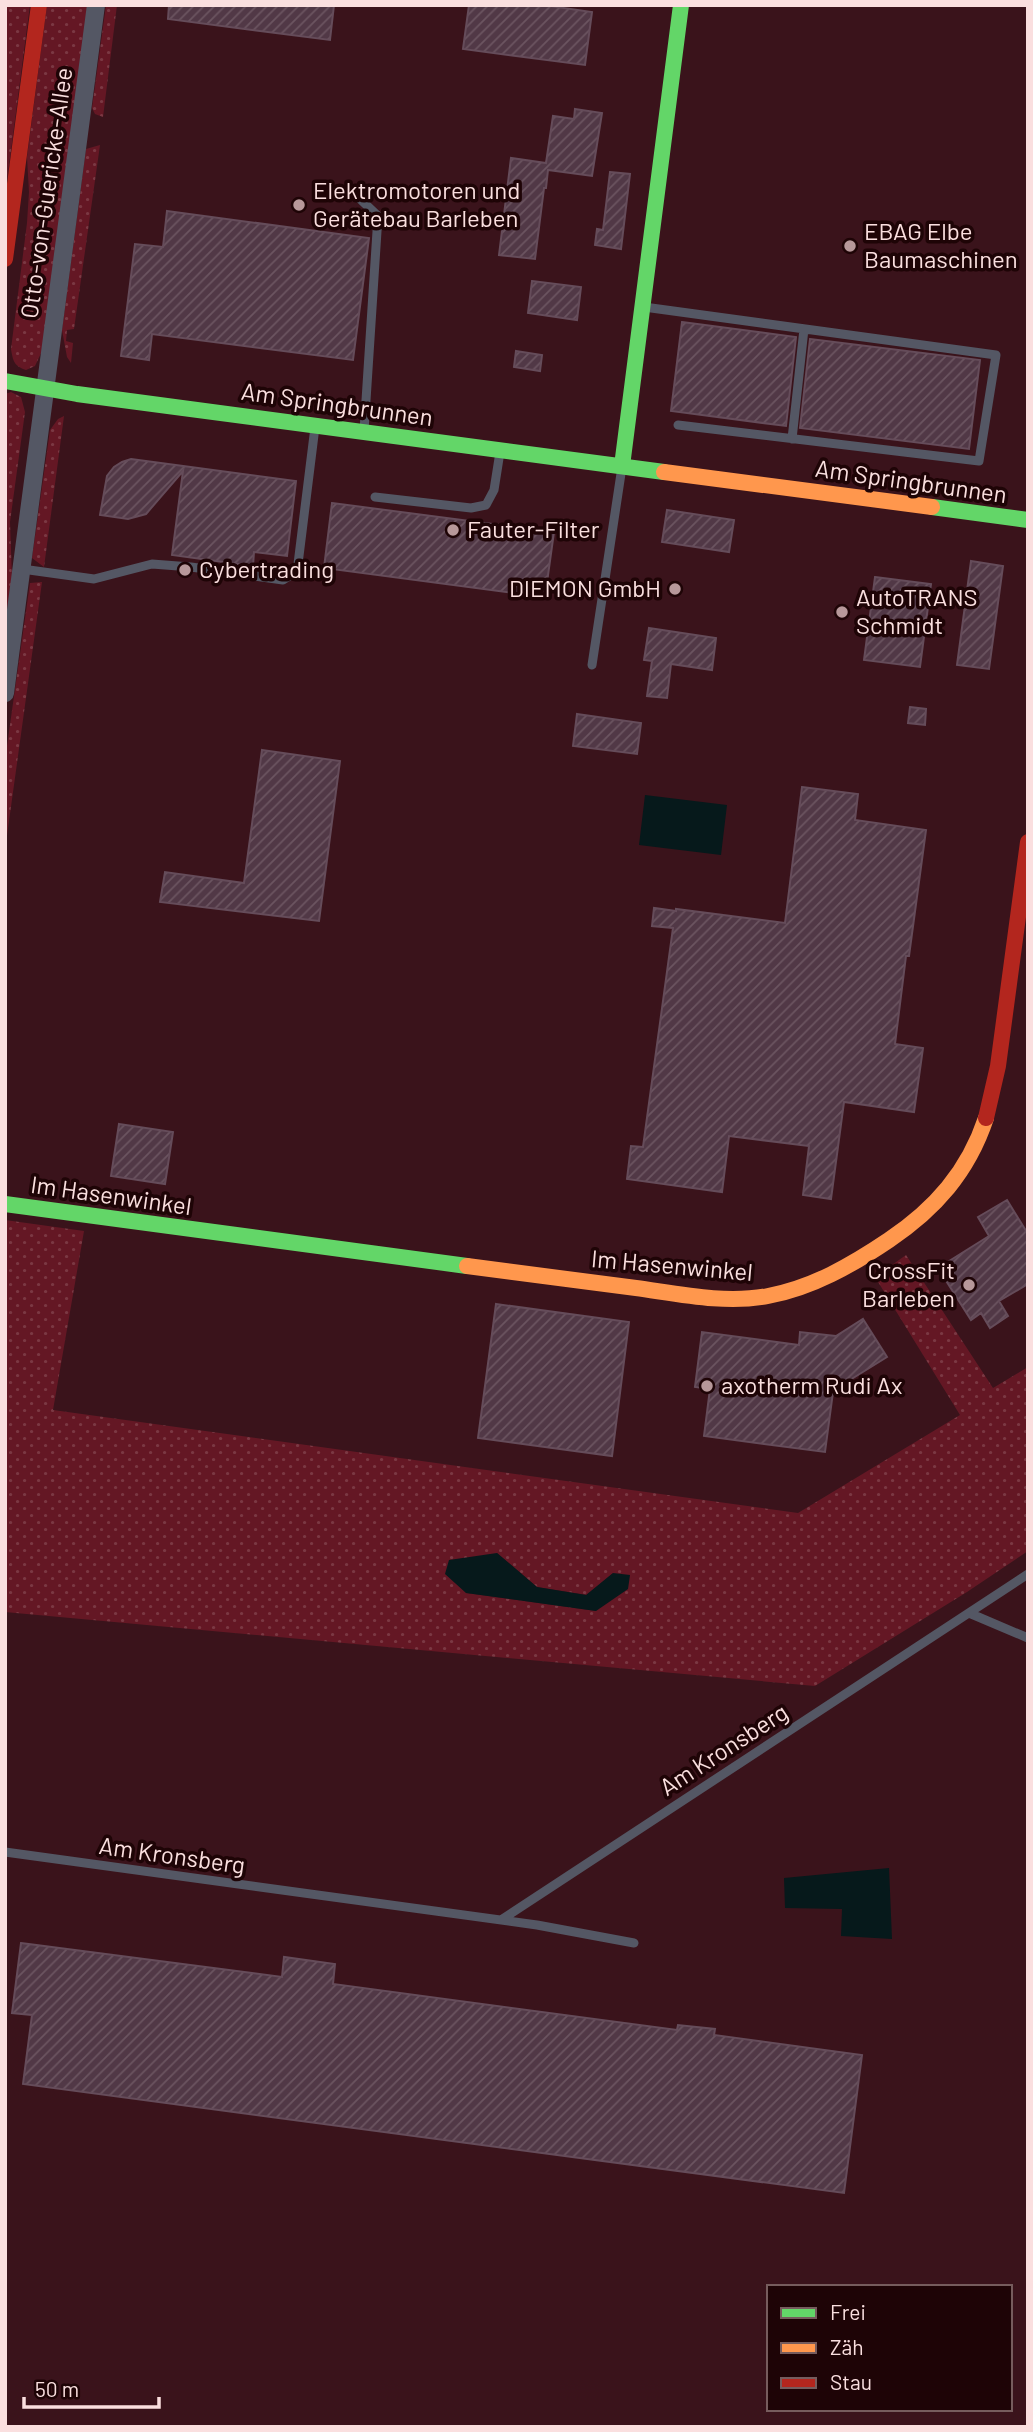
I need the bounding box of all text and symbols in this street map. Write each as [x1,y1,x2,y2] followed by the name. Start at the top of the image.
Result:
[14,65,77,320] street label: Otto-von-Guericke-Allee
[313,175,520,232] place label: Elektromotoren und Gerätebau Barleben
[291,197,307,213] marker: Elektromotoren und Gerätebau Barleben
[864,216,1018,273] place label: EBAG Elbe Baumaschinen
[842,238,858,254] marker: EBAG Elbe Baumaschinen
[240,376,435,431] street label: Am Springbrunnen
[814,453,1009,508] street label: Am Springbrunnen
[467,514,600,543] place label: Fauter-Filter
[445,522,461,538] marker: Fauter-Filter
[199,554,334,583] place label: Cybertrading
[177,562,193,578] marker: Cybertrading
[509,573,661,602] place label: DIEMON GmbH
[667,581,683,597] marker: DIEMON GmbH
[856,582,978,639] place label: AutoTRANS Schmidt
[834,604,850,620] marker: AutoTRANS Schmidt
[29,1169,193,1220] street label: Im Hasenwinkel
[590,1243,754,1286] street label: Im Hasenwinkel
[862,1255,955,1312] place label: CrossFit Barleben
[961,1277,977,1293] marker: CrossFit Barleben
[721,1370,902,1399] place label: axotherm Rudi Ax
[699,1378,715,1394] marker: axotherm Rudi Ax
[654,1697,793,1801] street label: Am Kronsberg
[97,1830,247,1879] street label: Am Kronsberg
[767,2285,1012,2411] legend
[830,2299,866,2324] text: Frei
[830,2334,864,2359] text: Zäh
[24,2366,159,2410] scale bar
[830,2369,872,2394] text: Stau
[35,2376,79,2401] text: 50 m

